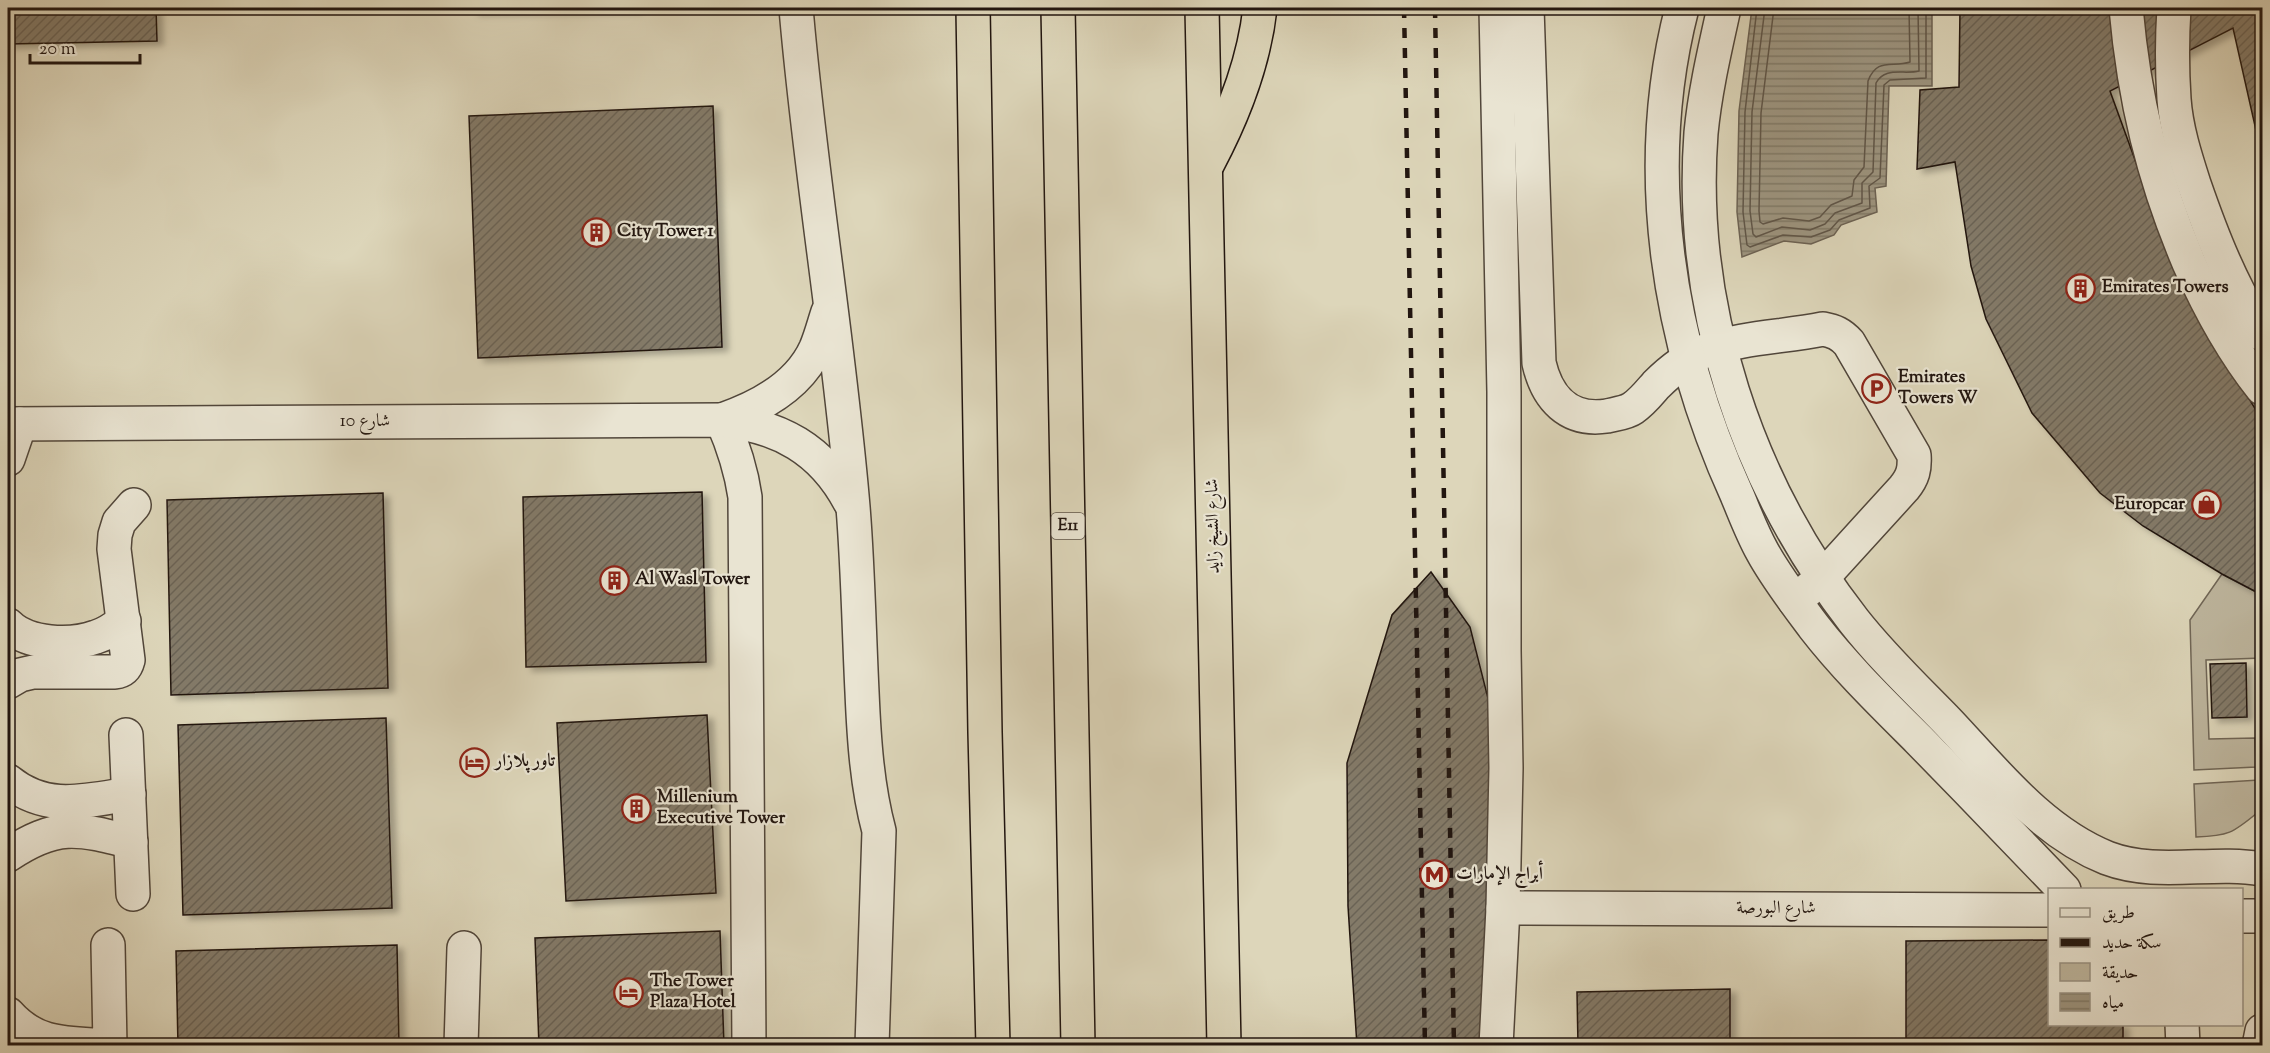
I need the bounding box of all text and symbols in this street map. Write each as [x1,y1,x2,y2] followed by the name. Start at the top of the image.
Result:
[30,27,140,65] scale bar
[39,37,76,63] text: 20 m
[580,216,612,248] building icon: City Tower 1
[617,219,715,245] place label: City Tower 1
[2065,272,2097,304] building icon: Emirates Towers
[2102,275,2229,301] place label: Emirates Towers
[1898,365,1977,412] place label: Emirates Towers W
[1861,372,1893,404] parking icon: Emirates Towers W
[340,409,390,435] street label: شارع 10
[1200,478,1229,574] street label: شارع الشيخ زايد
[2190,489,2222,521] shop icon: Europcar
[2114,492,2185,518] place label: Europcar
[1052,513,1084,539] road number: E11
[598,564,630,596] building icon: Al Wasl Tower
[635,567,750,593] place label: Al Wasl Tower
[458,746,490,778] hotel icon: تاور پلازار
[493,749,555,775] place label: تاور پلازار
[657,785,785,832] place label: Millenium Executive Tower
[620,792,652,824] building icon: Millenium Executive Tower
[1419,859,1451,891] metro station icon: أبراج الإمارات
[1456,860,1544,889] place label: أبراج الإمارات
[2048,888,2243,1026] legend
[1736,896,1816,922] street label: شارع البورصة
[2102,901,2135,927] text: طريق
[2102,931,2162,957] text: سكة حديد
[2102,961,2138,987] text: حديقة
[650,969,737,1016] place label: The Tower Plaza Hotel
[613,976,645,1008] hotel icon: The Tower Plaza Hotel
[2102,991,2124,1017] text: مياه

